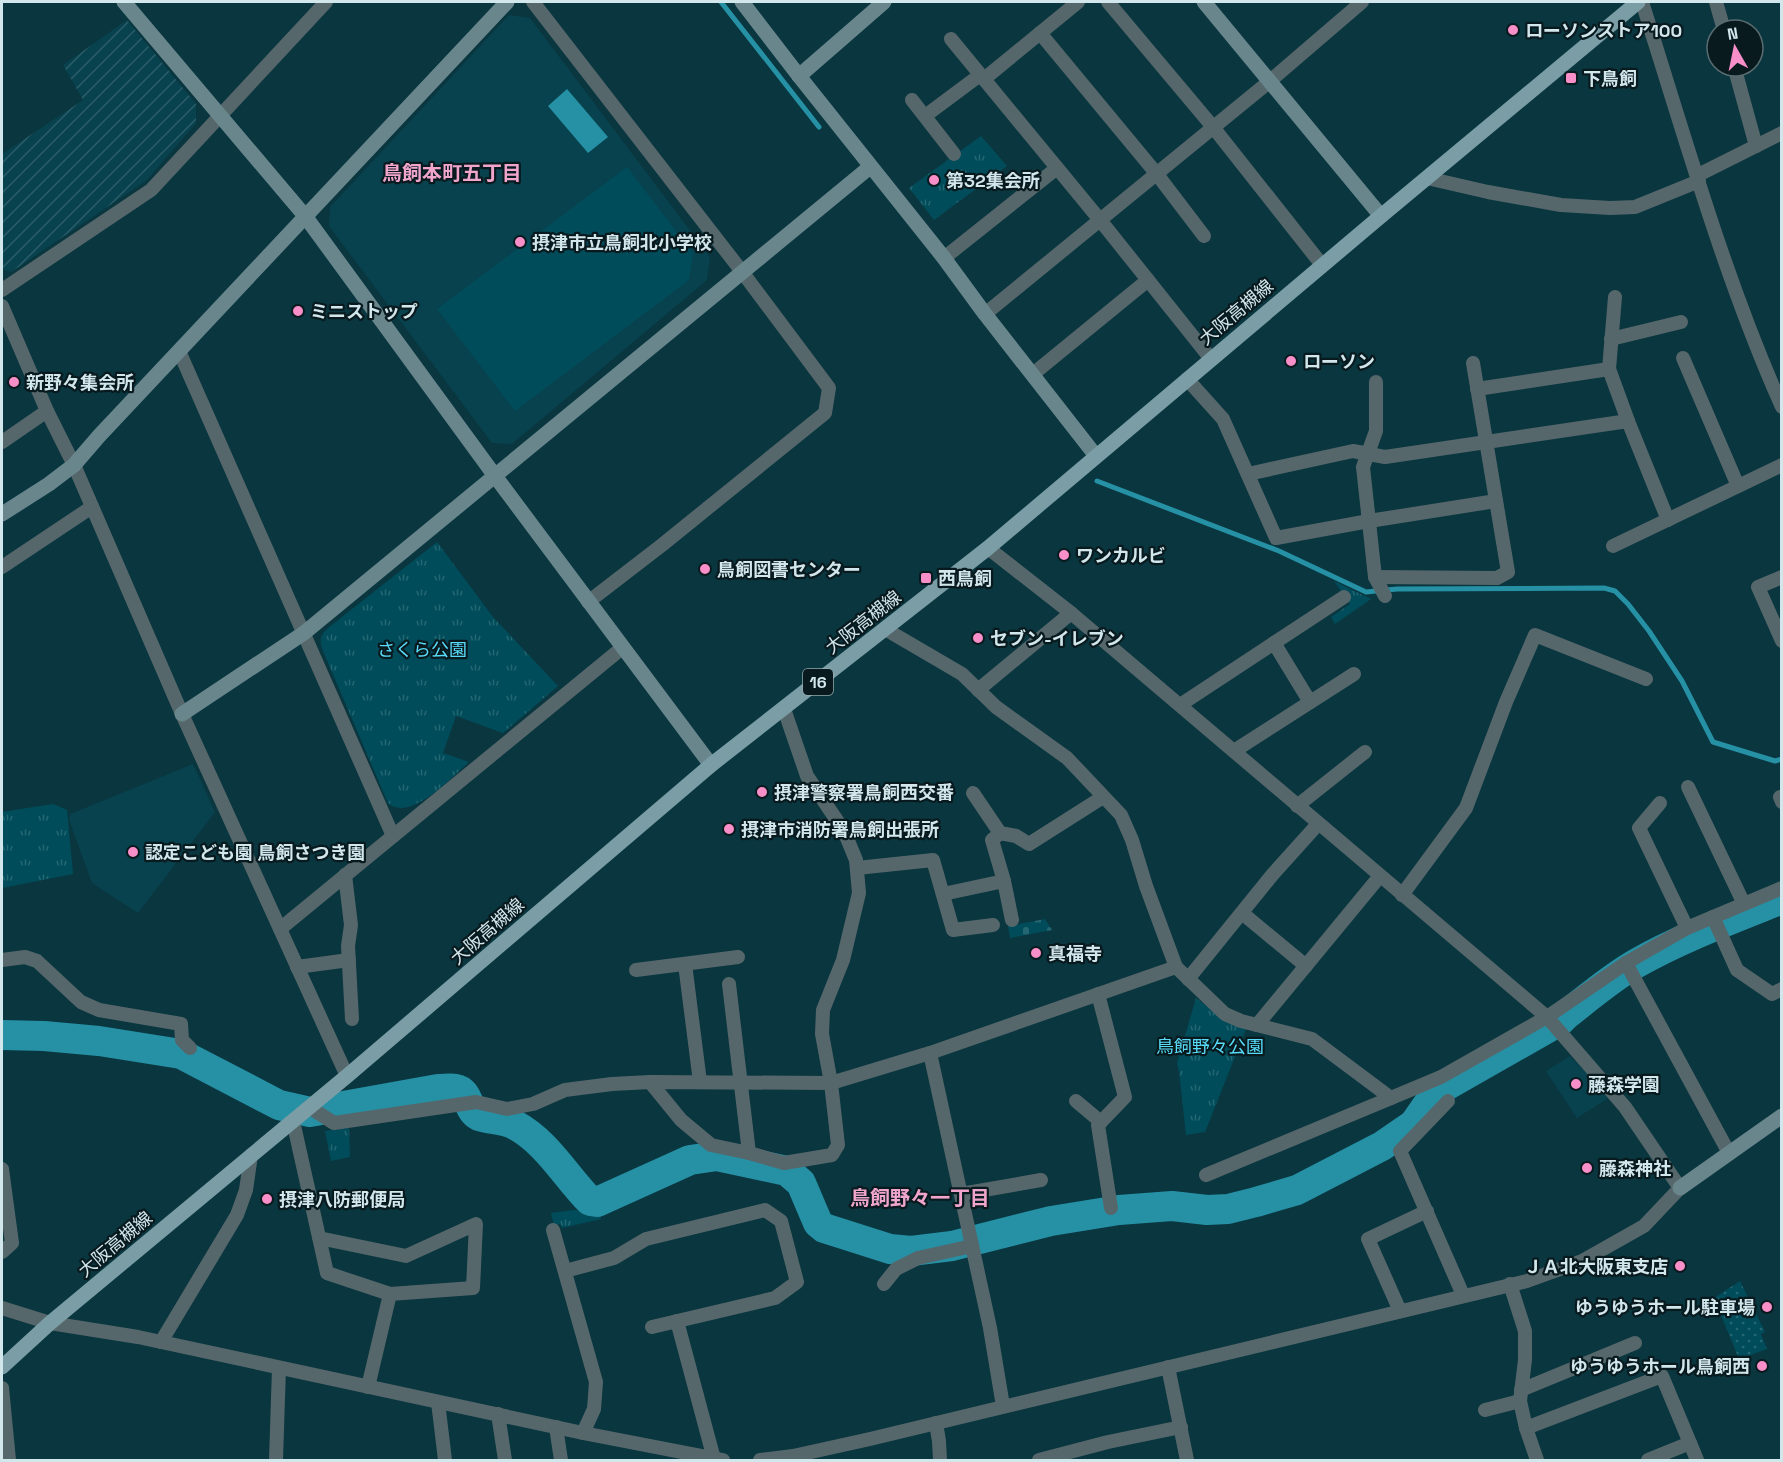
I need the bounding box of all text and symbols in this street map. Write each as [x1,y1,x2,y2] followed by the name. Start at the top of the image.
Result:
[1705,18,1765,78] north arrow
[1525,19,1682,42] place label: ローソンストア100
[1726,22,1740,45] text: N
[1506,23,1520,37] marker: ローソンストア100
[1583,67,1637,90] place label: 下鳥飼
[1564,71,1578,85] marker: 下鳥飼
[382,160,522,186] district label: 鳥飼本町五丁目
[946,169,1040,192] place label: 第32集会所
[927,173,941,187] marker: 第32集会所
[532,231,712,254] place label: 摂津市立鳥飼北小学校
[513,235,527,249] marker: 摂津市立鳥飼北小学校
[1194,274,1278,350] street label: 大阪高槻線
[310,300,418,323] place label: ミニストップ
[291,304,305,318] marker: ミニストップ
[1303,350,1375,373] place label: ローソン
[1284,354,1298,368] marker: ローソン
[26,371,134,394] place label: 新野々集会所
[7,375,21,389] marker: 新野々集会所
[1076,544,1166,567] place label: ワンカルビ
[1057,548,1071,562] marker: ワンカルビ
[717,558,861,581] place label: 鳥飼図書センター
[698,562,712,576] marker: 鳥飼図書センター
[938,567,992,590] place label: 西鳥飼
[919,571,933,585] marker: 西鳥飼
[820,585,906,659] street label: 大阪高槻線
[990,627,1124,650] place label: セブン-イレブン
[971,631,985,645] marker: セブン-イレブン
[377,638,467,661] park label: さくら公園
[803,669,833,695] road number: 16
[774,781,954,804] place label: 摂津警察署鳥飼西交番
[755,785,769,799] marker: 摂津警察署鳥飼西交番
[741,818,939,841] place label: 摂津市消防署鳥飼出張所
[722,822,736,836] marker: 摂津市消防署鳥飼出張所
[145,841,366,864] place label: 認定こども園 鳥飼さつき園
[126,845,140,859] marker: 認定こども園 鳥飼さつき園
[445,893,529,969] street label: 大阪高槻線
[1048,942,1102,965] place label: 真福寺
[1029,946,1043,960] marker: 真福寺
[1156,1035,1264,1058] park label: 鳥飼野々公園
[1588,1073,1660,1096] place label: 藤森学園
[1569,1077,1583,1091] marker: 藤森学園
[1599,1157,1671,1180] place label: 藤森神社
[1580,1161,1594,1175] marker: 藤森神社
[850,1185,990,1211] district label: 鳥飼野々一丁目
[279,1188,405,1211] place label: 摂津八防郵便局
[260,1192,274,1206] marker: 摂津八防郵便局
[73,1206,157,1282] street label: 大阪高槻線
[1524,1255,1668,1278] place label: ＪＡ北大阪東支店
[1673,1259,1687,1273] marker: ＪＡ北大阪東支店
[1575,1296,1755,1319] place label: ゆうゆうホール駐車場
[1760,1300,1774,1314] marker: ゆうゆうホール駐車場
[1570,1355,1750,1378] place label: ゆうゆうホール鳥飼西
[1755,1359,1769,1373] marker: ゆうゆうホール鳥飼西

